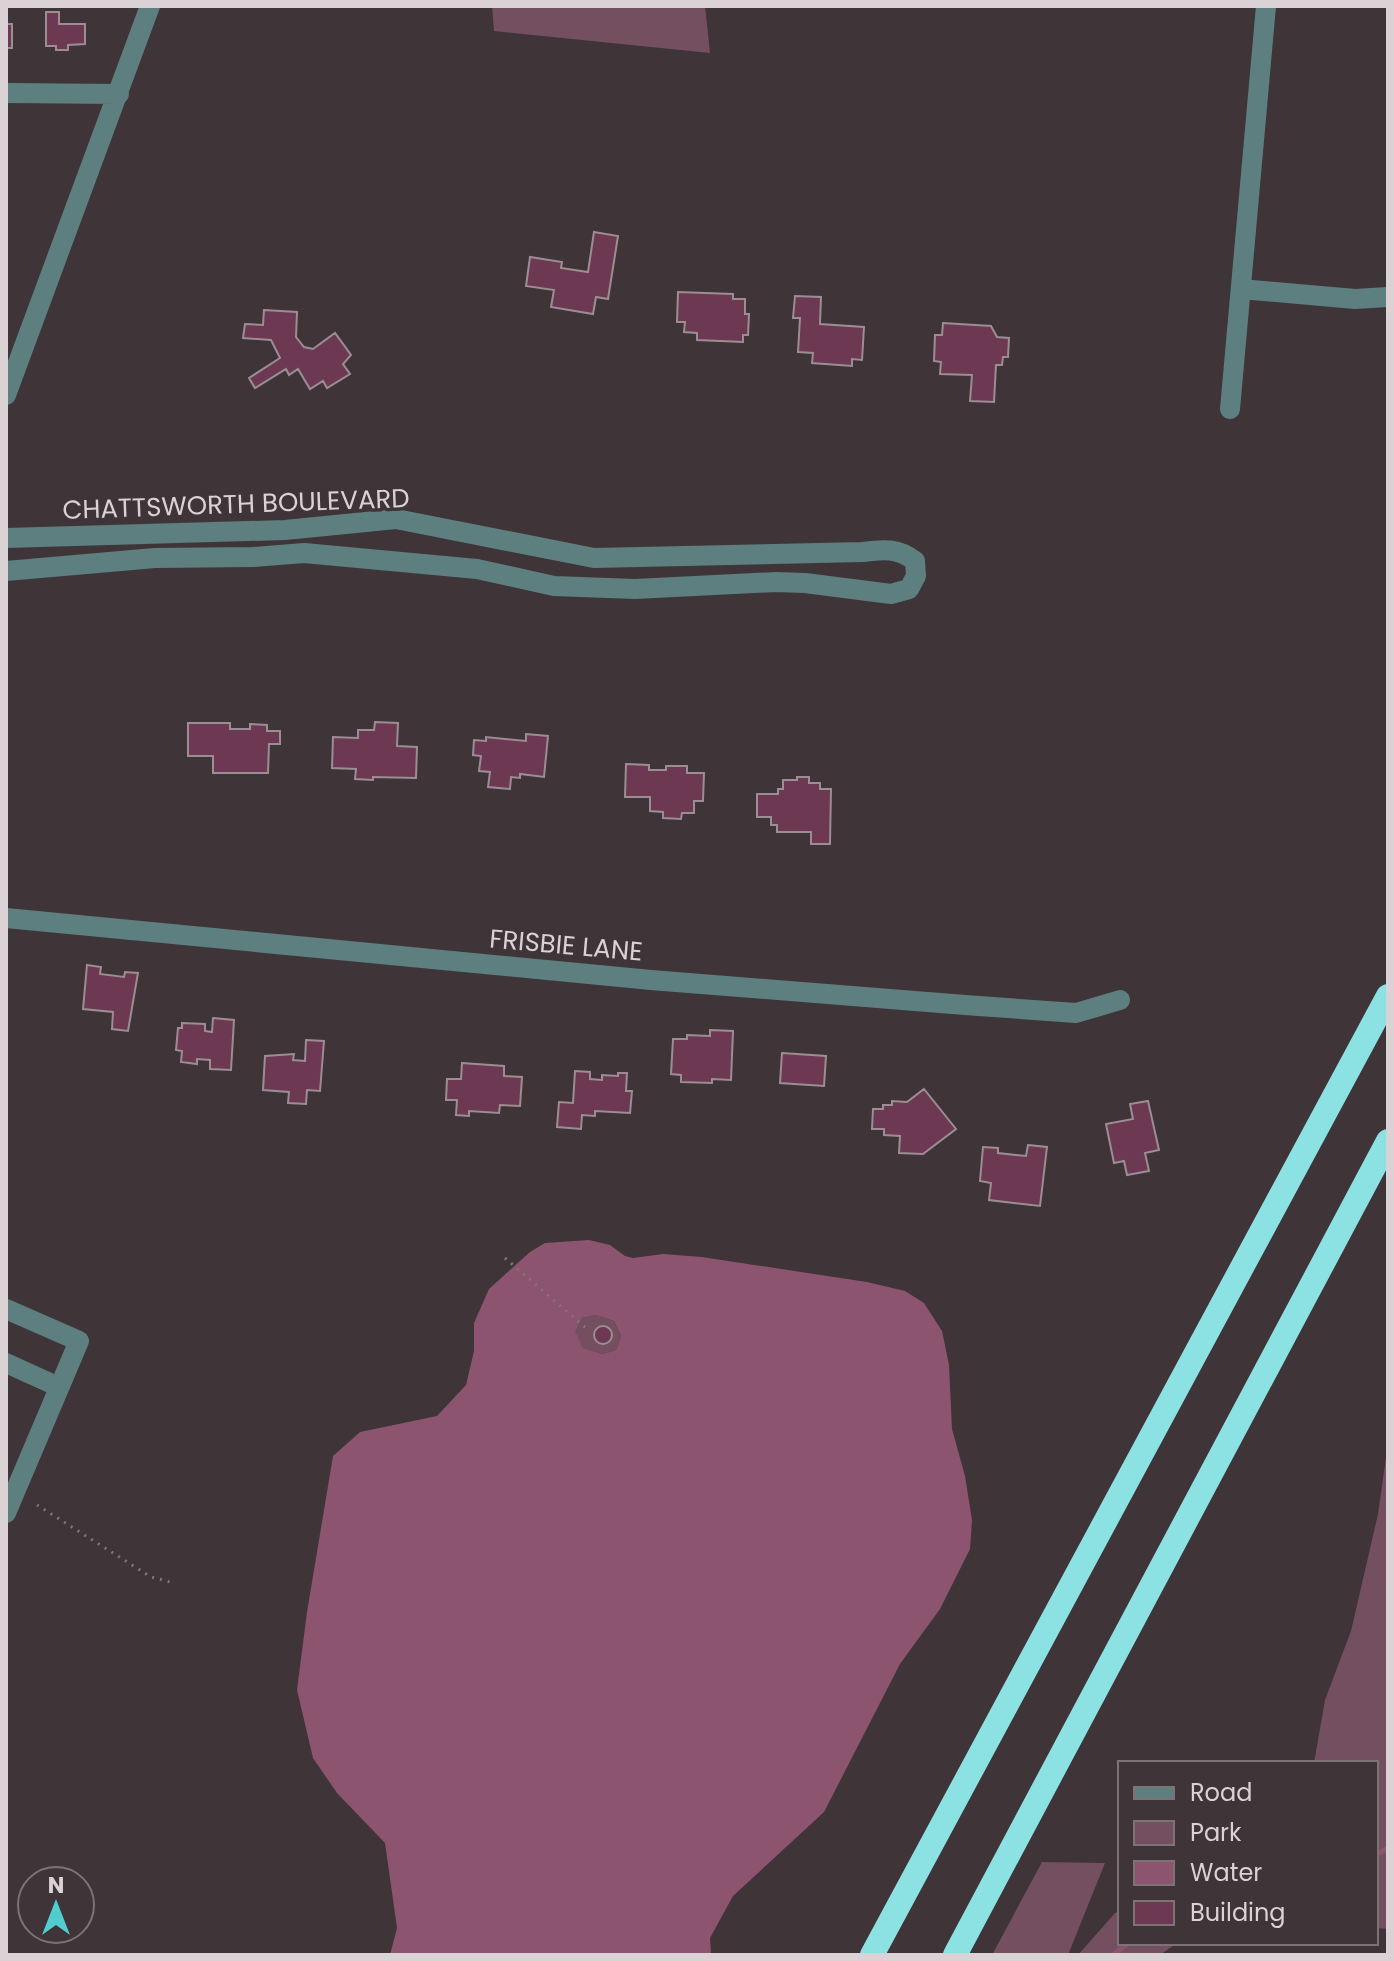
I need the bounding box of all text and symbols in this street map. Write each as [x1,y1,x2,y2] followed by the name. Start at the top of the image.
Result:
[62,480,410,528] street label: CHATTSWORTH BOULEVARD
[488,920,644,970] street label: FRISBIE LANE
[1118,1761,1378,1945] legend
[1190,1776,1252,1809] text: Road
[1190,1816,1242,1849] text: Park
[1190,1856,1262,1889] text: Water
[16,1865,96,1945] north arrow
[48,1870,64,1901] text: N
[1190,1896,1286,1929] text: Building

